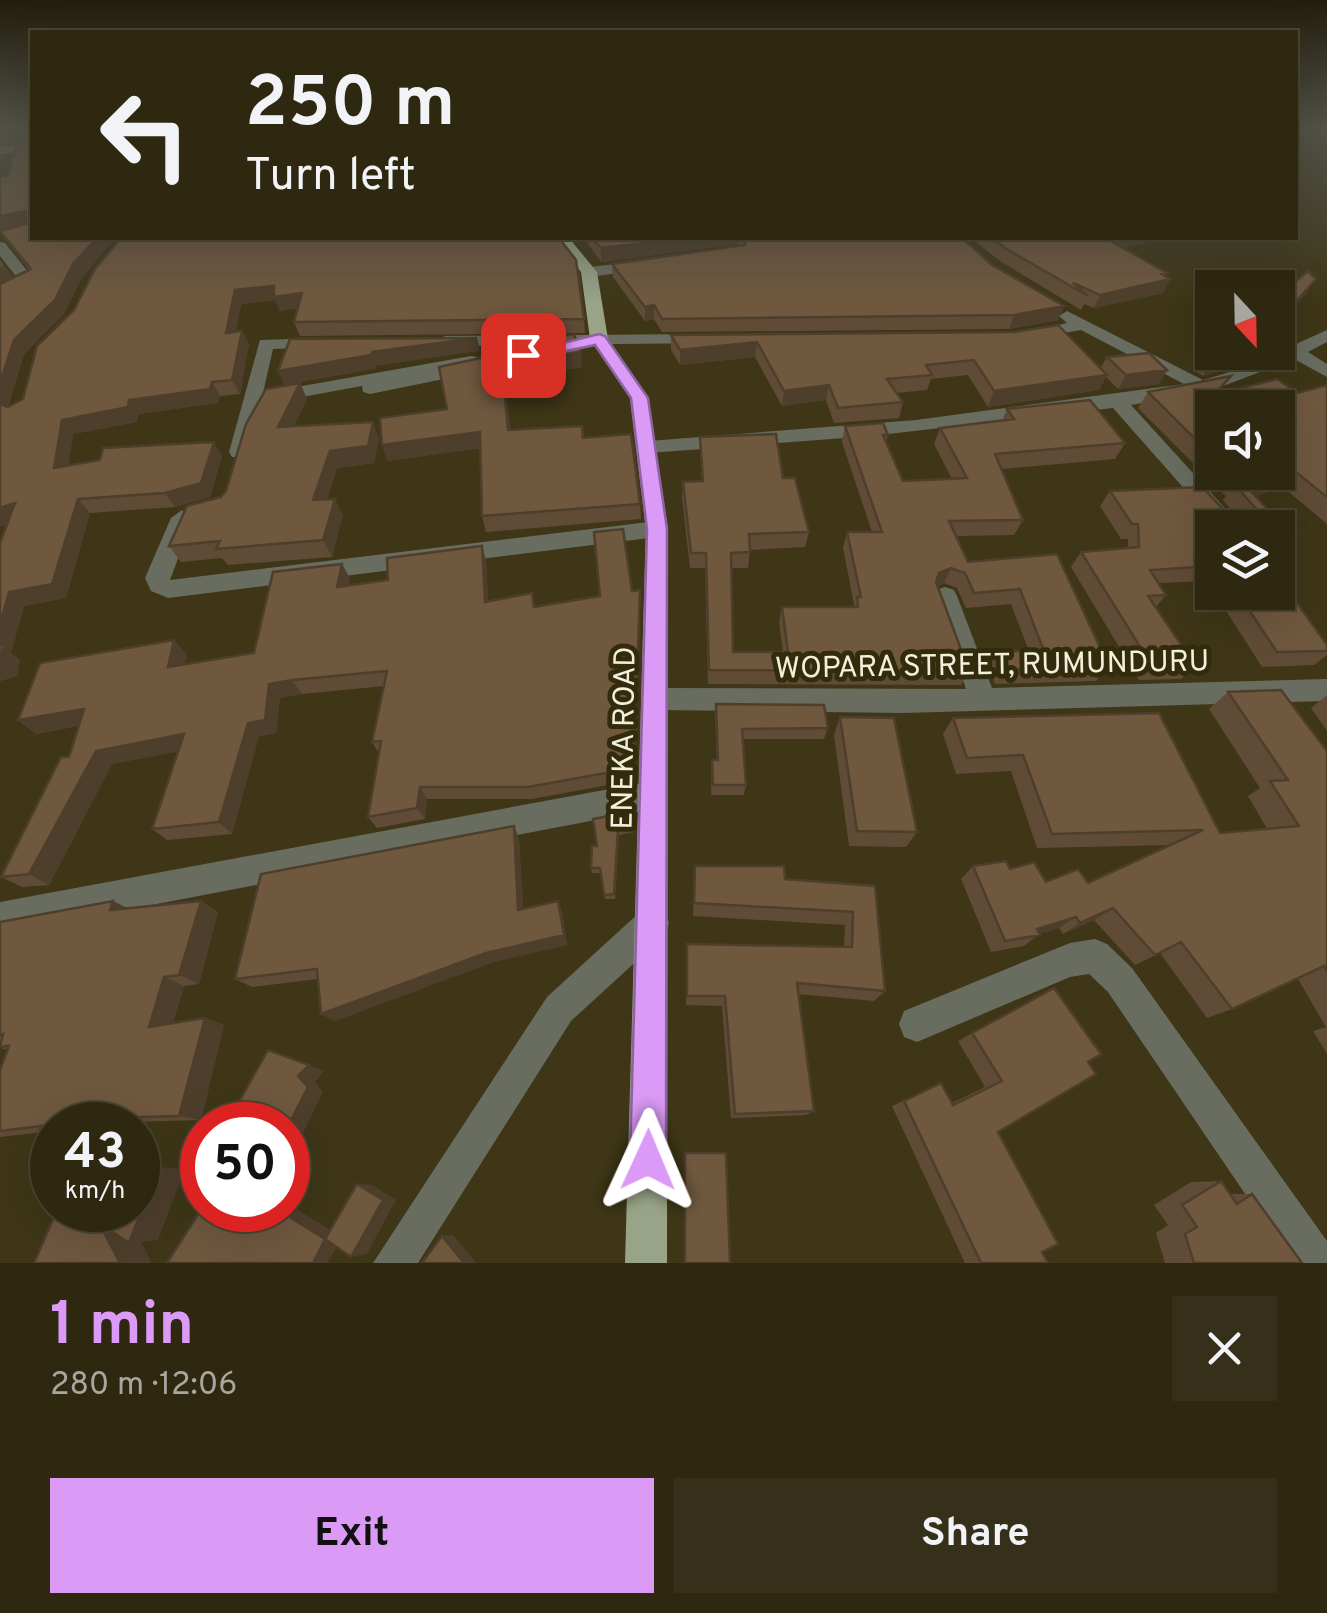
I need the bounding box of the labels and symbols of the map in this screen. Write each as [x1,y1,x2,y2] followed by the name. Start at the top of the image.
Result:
[1195,270,1295,370] north arrow
[481,313,566,398] pin
[775,644,1210,689] street label: WOPARA STREET, RUMUNDURU
[605,646,646,830] street label: ENEKA ROAD
[180,1102,310,1232] speed limit sign: 50
[596,1108,700,1212] position arrow

